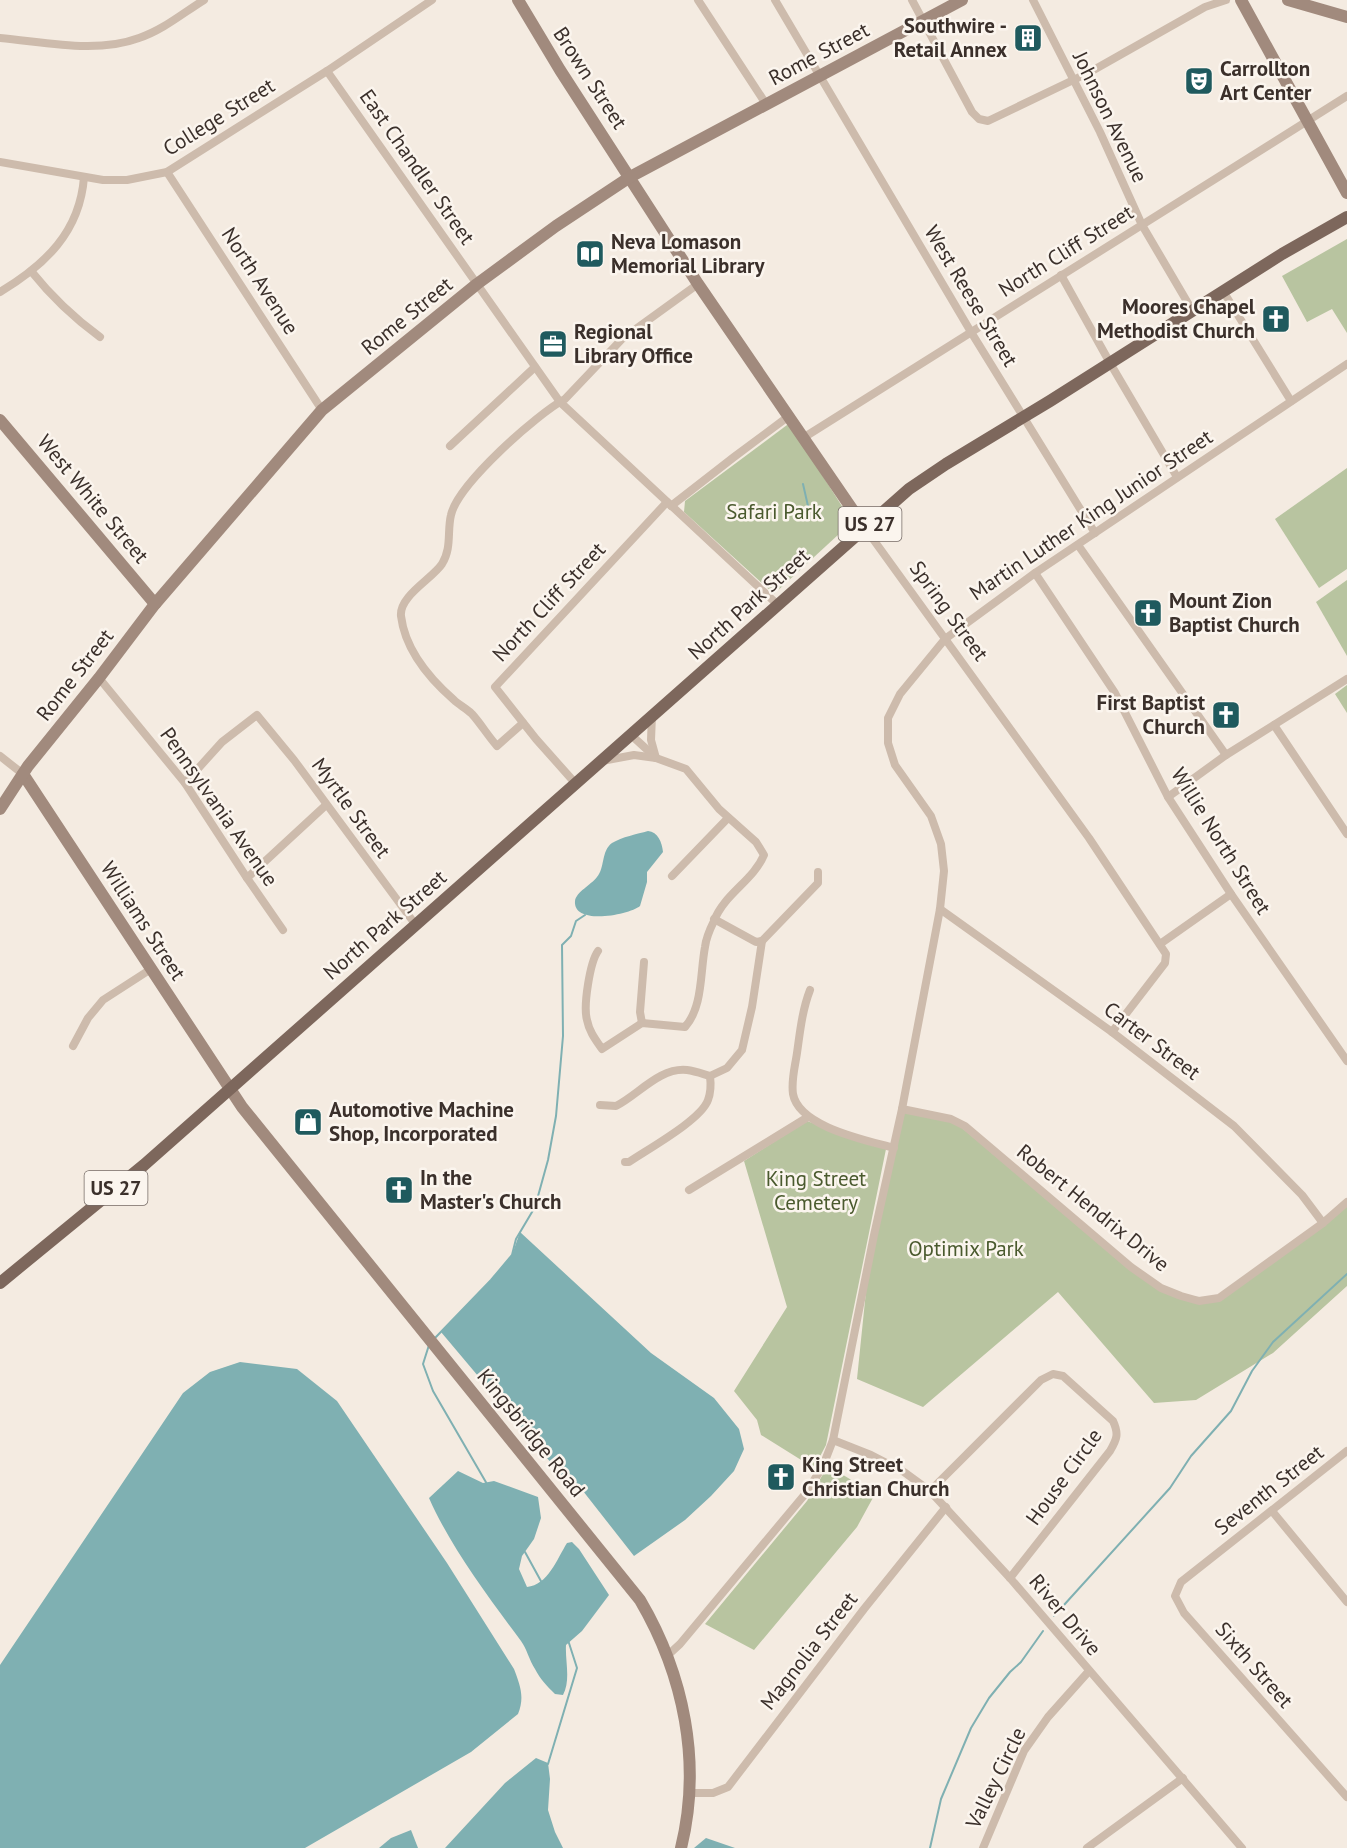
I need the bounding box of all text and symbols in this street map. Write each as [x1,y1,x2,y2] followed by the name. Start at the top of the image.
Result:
[894,12,1007,63] place label: Southwire - Retail Annex
[764,16,874,91] street label: Rome Street
[547,21,633,134] street label: Brown Street
[1012,22,1044,54] building icon: Southwire - Retail Annex
[1067,46,1154,187] street label: Johnson Avenue
[1220,55,1312,106] place label: Carrollton Art Center
[1183,65,1215,97] theatre icon: Carrollton Art Center
[158,72,279,162] street label: College Street
[354,84,481,249] street label: East Chandler Street
[993,198,1138,303] street label: North Cliff Street
[919,220,1024,371] street label: West Reese Street
[216,222,305,339] street label: North Avenue
[611,228,765,279] place label: Neva Lomason Memorial Library
[574,238,606,270] library icon: Neva Lomason Memorial Library
[356,271,458,361] street label: Rome Street
[1097,293,1256,344] place label: Moores Chapel Methodist Church
[1260,303,1292,335] church icon: Moores Chapel Methodist Church
[574,318,693,369] place label: Regional Library Office
[537,328,569,360] office icon: Regional Library Office
[964,423,1217,606] street label: Martin Luther King Junior Street
[32,429,155,569] street label: West White Street
[726,498,822,525] park label: Safari Park
[838,507,902,541] road number: US 27
[486,536,611,667] street label: North Cliff Street
[682,542,815,665] street label: North Park Street
[904,555,995,666] street label: Spring Street
[1169,587,1300,638] place label: Mount Zion Baptist Church
[1132,597,1164,629] church icon: Mount Zion Baptist Church
[30,623,119,726] street label: Rome Street
[1096,689,1206,740] place label: First Baptist Church
[1210,699,1242,731] church icon: First Baptist Church
[154,722,284,891] street label: Pennsylvania Avenue
[306,752,397,863] street label: Myrtle Street
[1165,762,1277,919] street label: Willie North Street
[95,856,192,985] street label: Williams Street
[317,864,452,986] street label: North Park Street
[1099,996,1206,1086] street label: Carter Street
[329,1096,514,1147] place label: Automotive Machine Shop, Incorporated
[292,1106,324,1138] shop icon: Automotive Machine Shop, Incorporated
[1012,1138,1175,1277] street label: Robert Hendrix Drive
[420,1164,561,1215] place label: In the Master's Church
[766,1165,866,1216] park label: King Street Cemetery
[84,1171,148,1205] road number: US 27
[383,1174,415,1206] church icon: In the Master's Church
[908,1235,1024,1262] park label: Optimix Park
[471,1363,591,1502] street label: Kingsbridge Road
[1020,1423,1108,1530] street label: House Circle
[1209,1439,1329,1541] street label: Seventh Street
[802,1451,949,1502] place label: King Street Christian Church
[765,1461,797,1493] church icon: King Street Christian Church
[1023,1568,1107,1661] street label: River Drive
[754,1586,863,1715] street label: Magnolia Street
[1210,1616,1299,1713] street label: Sixth Street
[959,1723,1032,1834] street label: Valley Circle

